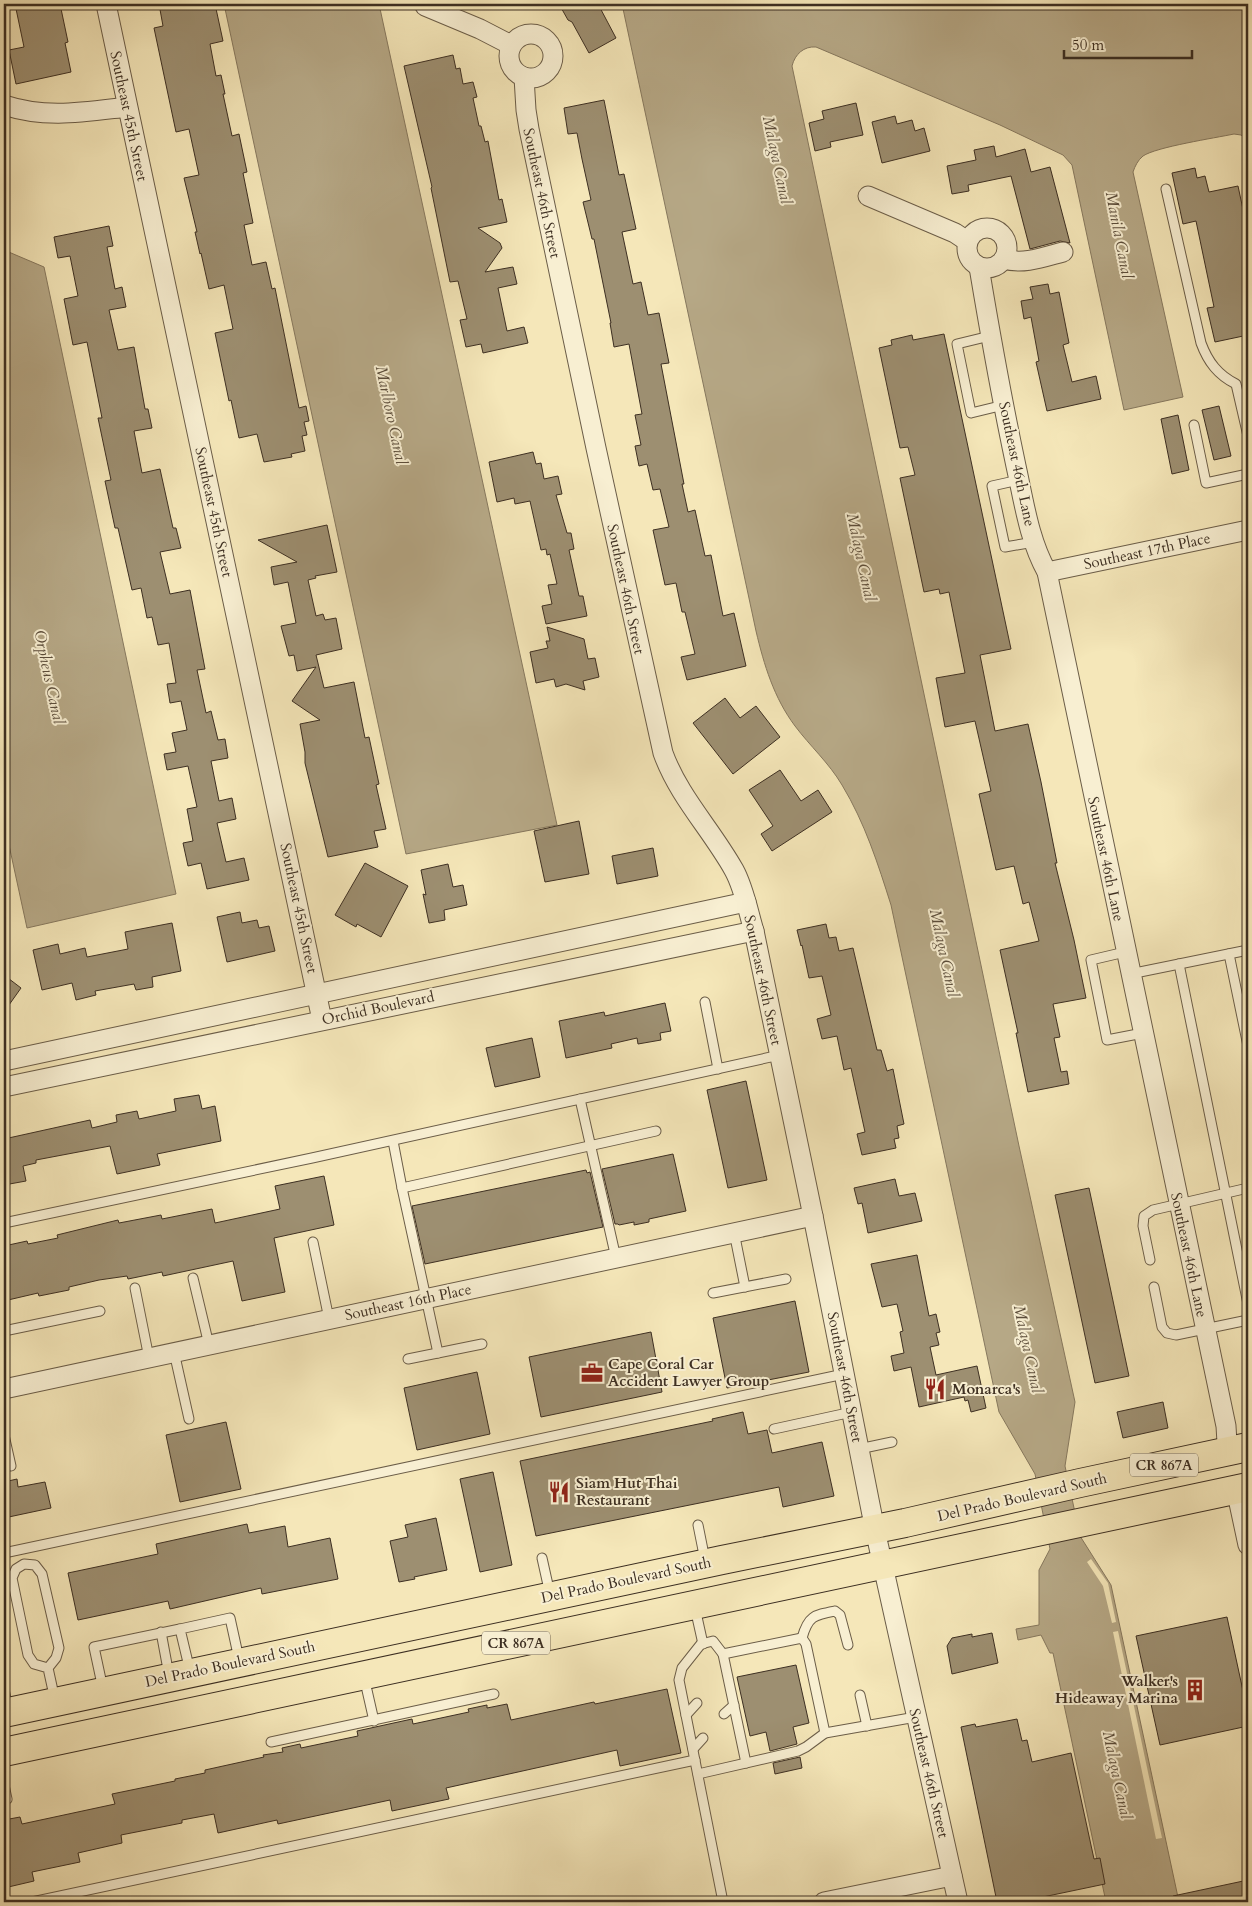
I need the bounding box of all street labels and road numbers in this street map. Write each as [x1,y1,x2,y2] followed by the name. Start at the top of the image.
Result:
[105,49,153,183] street label: Southeast 45th Street
[518,126,566,260] street label: Southeast 46th Street
[994,400,1040,528] street label: Southeast 46th Lane
[190,445,238,579] street label: Southeast 45th Street
[602,522,650,656] street label: Southeast 46th Street
[1082,528,1212,574] street label: Southeast 17th Place
[1083,795,1129,923] street label: Southeast 46th Lane
[275,841,323,975] street label: Southeast 45th Street
[739,913,787,1047] street label: Southeast 46th Street
[320,986,436,1030] street label: Orchid Boulevard
[1166,1191,1212,1319] street label: Southeast 46th Lane
[343,1279,473,1325] street label: Southeast 16th Place
[823,1310,867,1444] street label: Southeast 46th Street
[1130,1454,1198,1476] road number: CR 867A
[935,1468,1109,1526] street label: Del Prado Boulevard South
[539,1552,714,1608] street label: Del Prado Boulevard South
[482,1632,550,1655] road number: CR 867A
[143,1636,318,1692] street label: Del Prado Boulevard South
[904,1706,954,1840] street label: Southeast 46th Street

